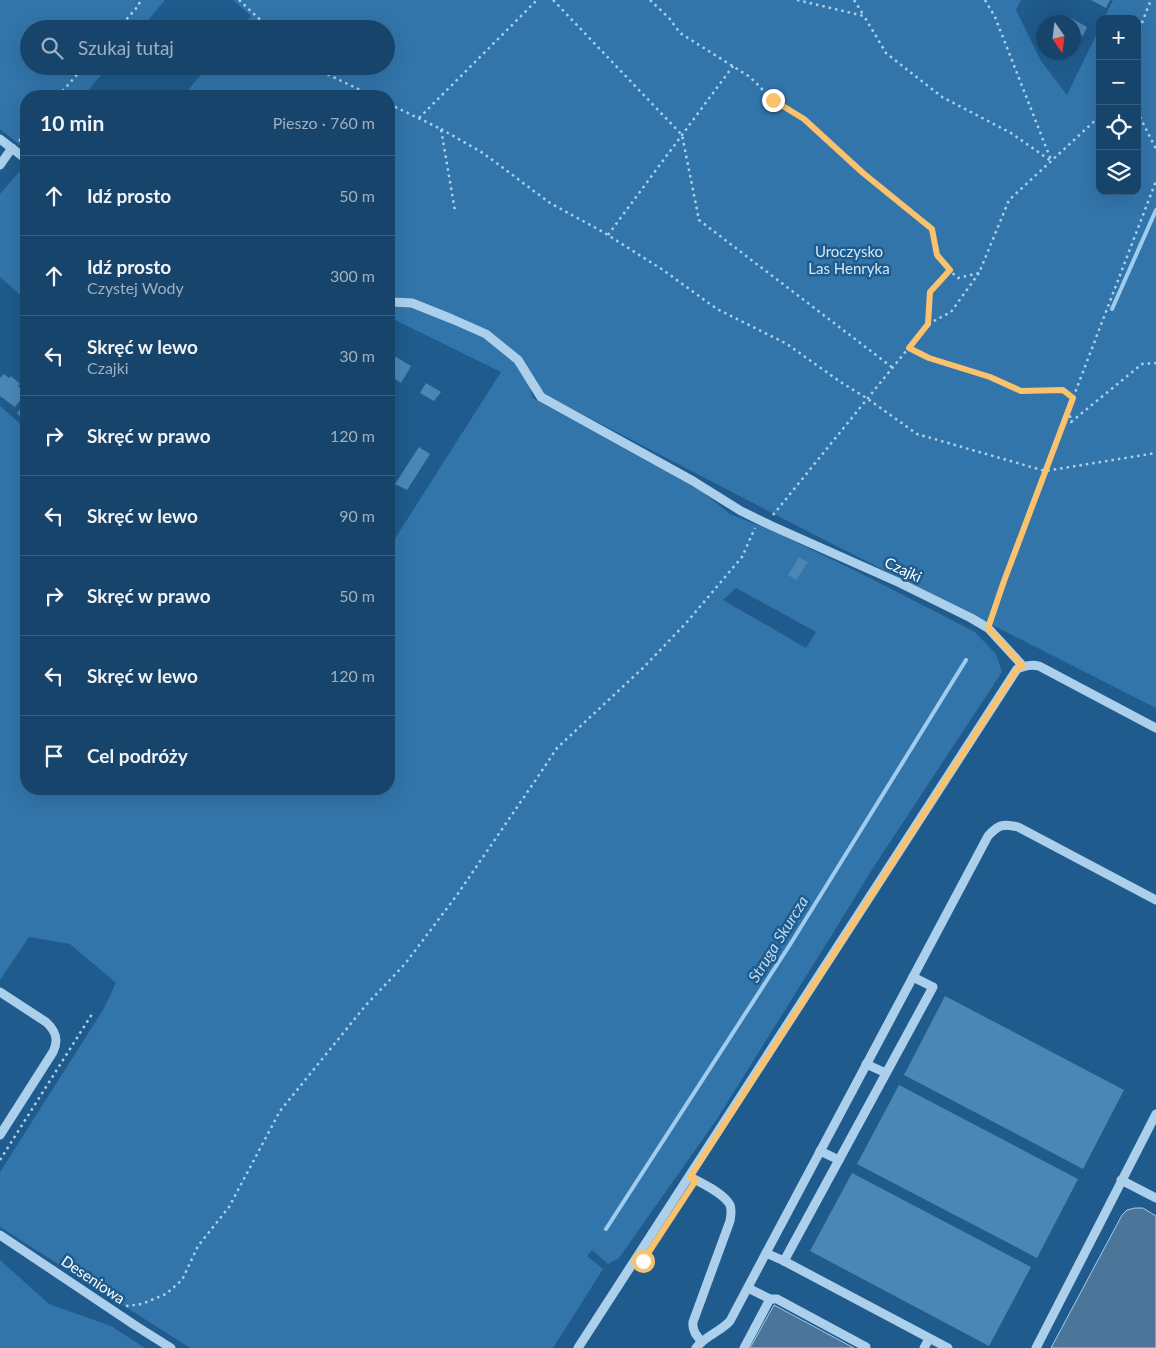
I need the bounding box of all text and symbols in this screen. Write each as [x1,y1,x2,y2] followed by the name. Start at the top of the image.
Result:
[1036,15,1081,60] north arrow
[1096,15,1141,195] map controls
[1096,15,1141,60] button: +
[20,20,395,75] search box
[38,34,66,62] icon: search
[78,36,174,59] text: Szukaj tutaj
[1096,60,1141,105] button: −
[762,89,785,112] route end
[1096,105,1141,150] button: locate
[40,110,104,135] text: 10 min
[273,113,375,132] text: Pieszo · 760 m
[1096,150,1141,195] button: layers
[40,182,68,210] icon: ahead
[87,184,171,207] text: Idź prosto
[339,186,375,205] text: 50 m
[808,242,890,277] park label: Uroczysko Las Henryka
[87,255,171,278] text: Idź prosto
[40,262,68,290] icon: ahead
[330,266,375,285] text: 300 m
[87,278,184,297] text: Czystej Wody
[87,335,198,358] text: Skręć w lewo
[40,342,68,370] icon: left
[339,346,375,365] text: 30 m
[87,358,129,377] text: Czajki
[40,422,68,450] icon: right
[87,424,211,447] text: Skręć w prawo
[330,426,375,445] text: 120 m
[40,502,68,530] icon: left
[87,504,198,527] text: Skręć w lewo
[339,506,375,525] text: 90 m
[882,553,925,586] street label: Czajki
[40,582,68,610] icon: right
[87,584,211,607] text: Skręć w prawo
[339,586,375,605] text: 50 m
[40,662,68,690] icon: left
[87,664,198,687] text: Skręć w lewo
[330,666,375,685] text: 120 m
[40,742,68,770] icon: arrive
[87,744,188,767] text: Cel podróży
[744,892,812,985] water label: Struga Skurcza
[632,1250,655,1273] route start
[58,1251,129,1307] street label: Deseniowa

